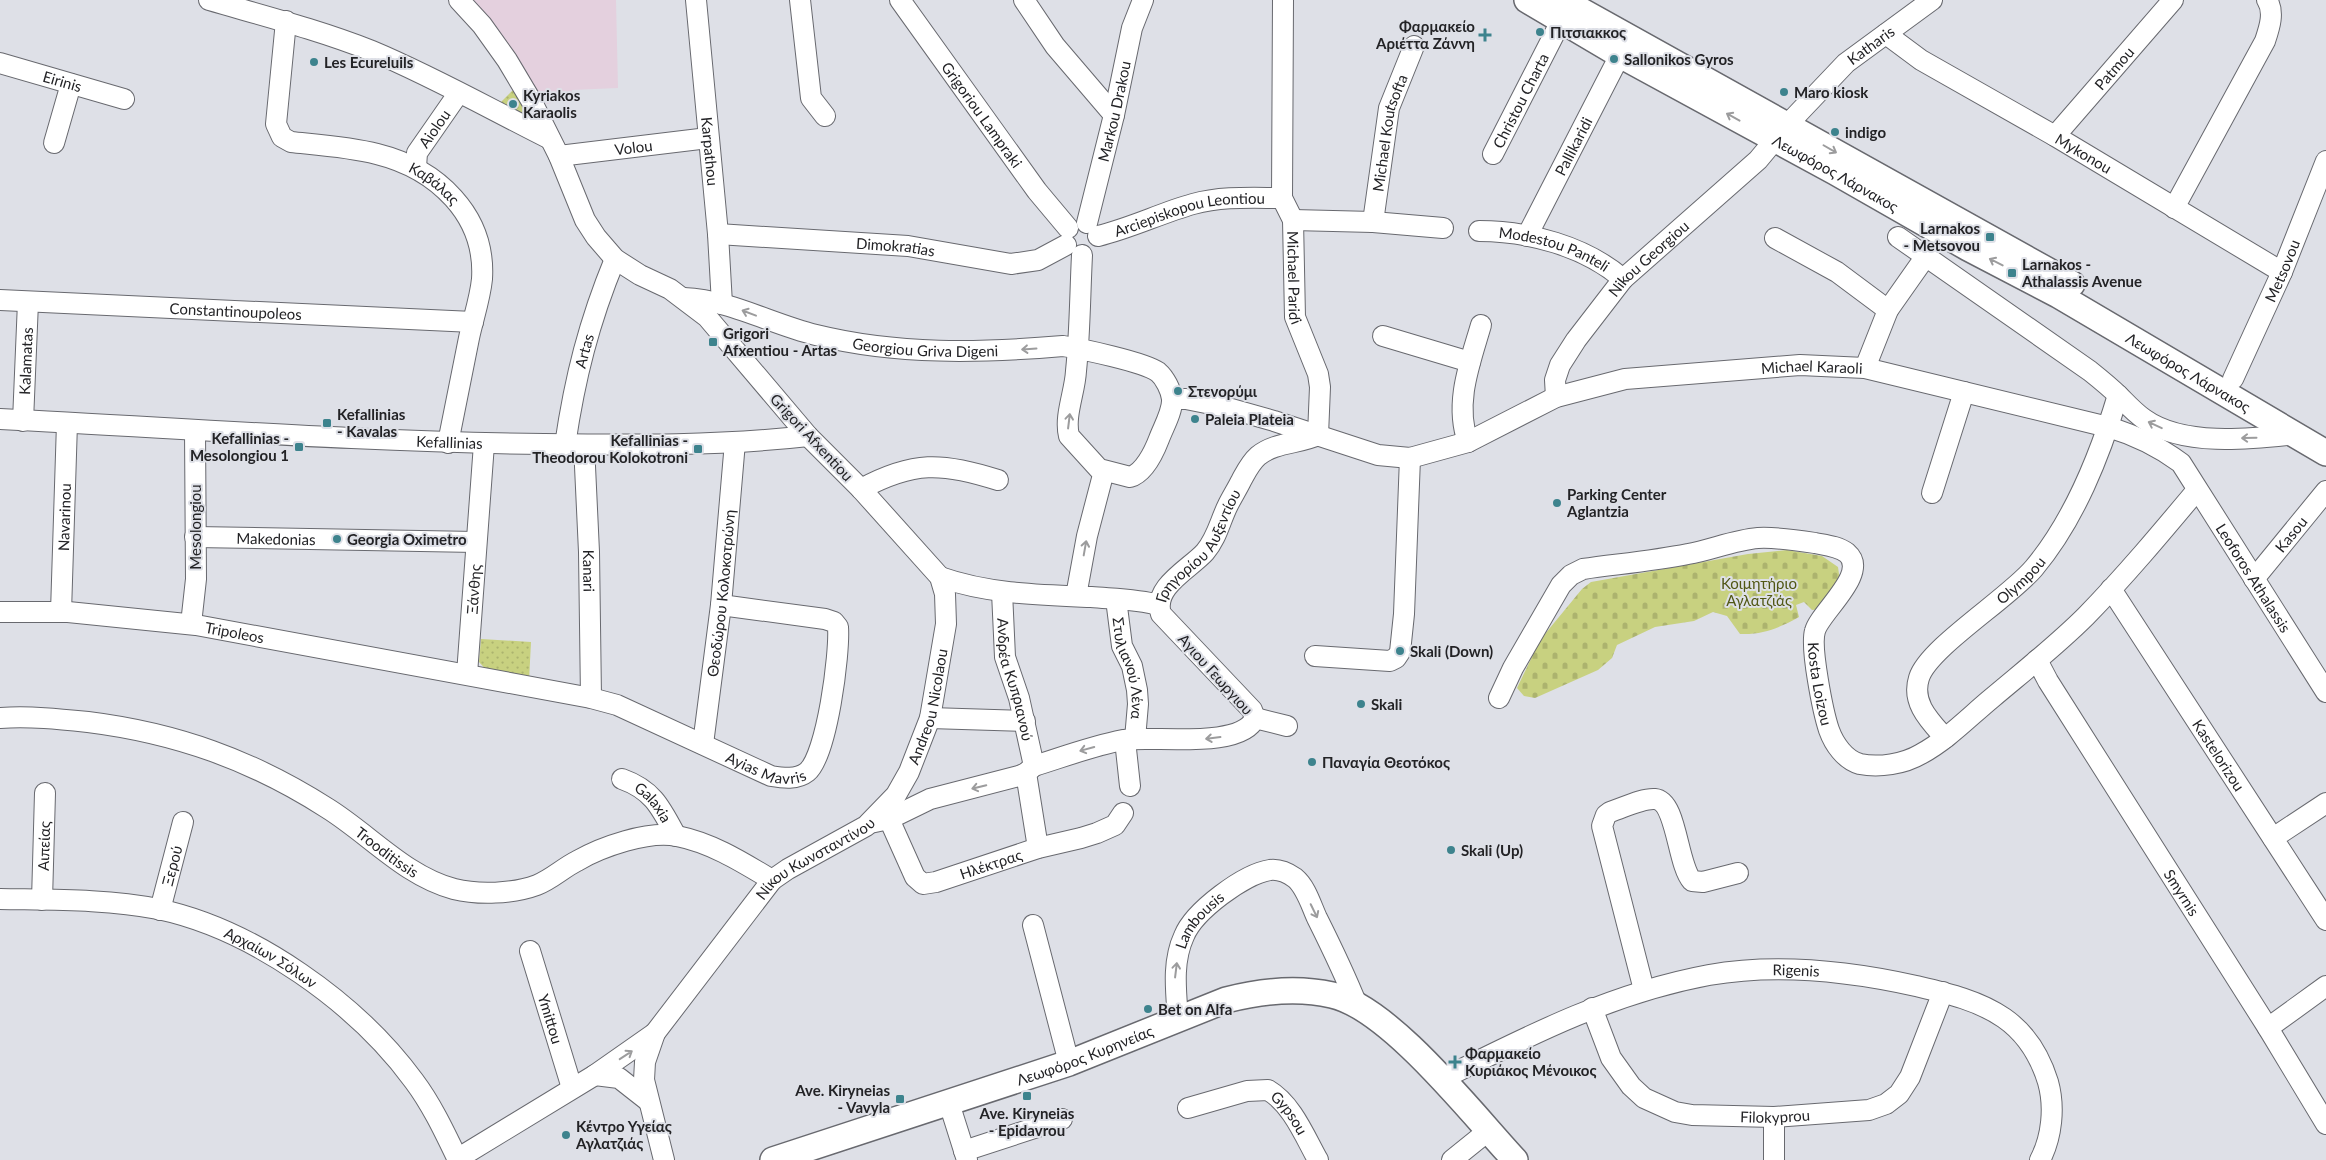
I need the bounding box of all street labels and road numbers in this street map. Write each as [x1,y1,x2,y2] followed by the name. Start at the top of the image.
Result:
[1843,22,1898,68] street label: Katharis
[2091,43,2137,93] street label: Patmou
[1489,50,1552,151] street label: Christou Charta
[938,58,1026,171] street label: Grigoriou Lampraki
[1094,59,1134,163] street label: Markou Drakou
[41,67,84,95] street label: Eirinis
[1368,71,1411,193] street label: Michael Koutsofta
[415,106,454,151] street label: Aiolou
[1551,114,1596,178] street label: Pallikaridi
[698,116,722,187] street label: Karpathou
[2052,129,2115,177] street label: Mykonou
[1770,131,1902,215] street label: Λεωφόρος Λάρνακος
[614,136,653,158] street label: Volou
[406,158,464,208] street label: Καβάλας
[1112,189,1265,240] street label: Arciepiskopou Leontiou
[1604,216,1692,300] street label: Nikou Georgiou
[1498,223,1613,275] street label: Modestou Panteli
[1284,231,1306,327] street label: Michael Paridi
[856,234,936,260] street label: Dimokratias
[2261,237,2303,305] street label: Metsovou
[169,299,302,323] street label: Constantinoupoleos
[15,327,36,395] street label: Kalamatas
[2123,328,2254,416] street label: Λεωφόρος Λάρνακος
[571,332,597,370] street label: Artas
[851,334,999,360] street label: Georgiou Griva Digeni
[1760,356,1863,377] street label: Michael Karaoli
[767,390,857,484] street label: Grigori Afxentiou
[416,432,483,452] street label: Kefallinias
[54,483,74,551] street label: Navarinou
[186,484,204,570] street label: Mesolongiou
[1151,486,1244,604] street label: Γρηγορίου Αυξεντίου
[703,509,738,678] street label: Θεοδώρου Κολοκοτρώνη
[2271,513,2311,556] street label: Kasou
[2212,520,2295,636] street label: Leoforos Athalassis
[236,529,316,548] street label: Makedonias
[580,550,599,592] street label: Kanari
[1993,553,2049,608] street label: Olympou
[462,564,484,615] street label: Ξάνθης
[1109,616,1147,720] street label: Στυλιανού Λένα
[204,618,266,646] street label: Tripoleos
[994,618,1037,742] street label: Ανδρέα Κυπριανού
[1175,630,1257,718] street label: Αγιου Γεωργιου
[1805,642,1836,727] street label: Kosta Loizou
[904,647,951,767] street label: Andreou Nicolaou
[2189,716,2249,794] street label: Kastelorizou
[723,748,809,787] street label: Ayias Mavris
[632,778,676,825] street label: Galaxia
[752,814,878,903] street label: Νίκου Κωνσταντίνου
[34,821,53,871] street label: Αιπείας
[352,823,422,881] street label: Trooditissis
[158,843,186,888] street label: Ξερού
[957,845,1024,883] street label: Ηλέκτρας
[2161,866,2203,919] street label: Smyrnis
[1171,887,1227,951] street label: Lambousis
[222,923,321,992] street label: Αρχαίων Σόλων
[1773,960,1820,980] street label: Rigenis
[535,992,567,1046] street label: Ymittou
[1014,1021,1156,1089] street label: Λεωφόρος Κυρηνείας
[1268,1087,1312,1138] street label: Gypsou
[1740,1105,1811,1126] street label: Filokyprou

